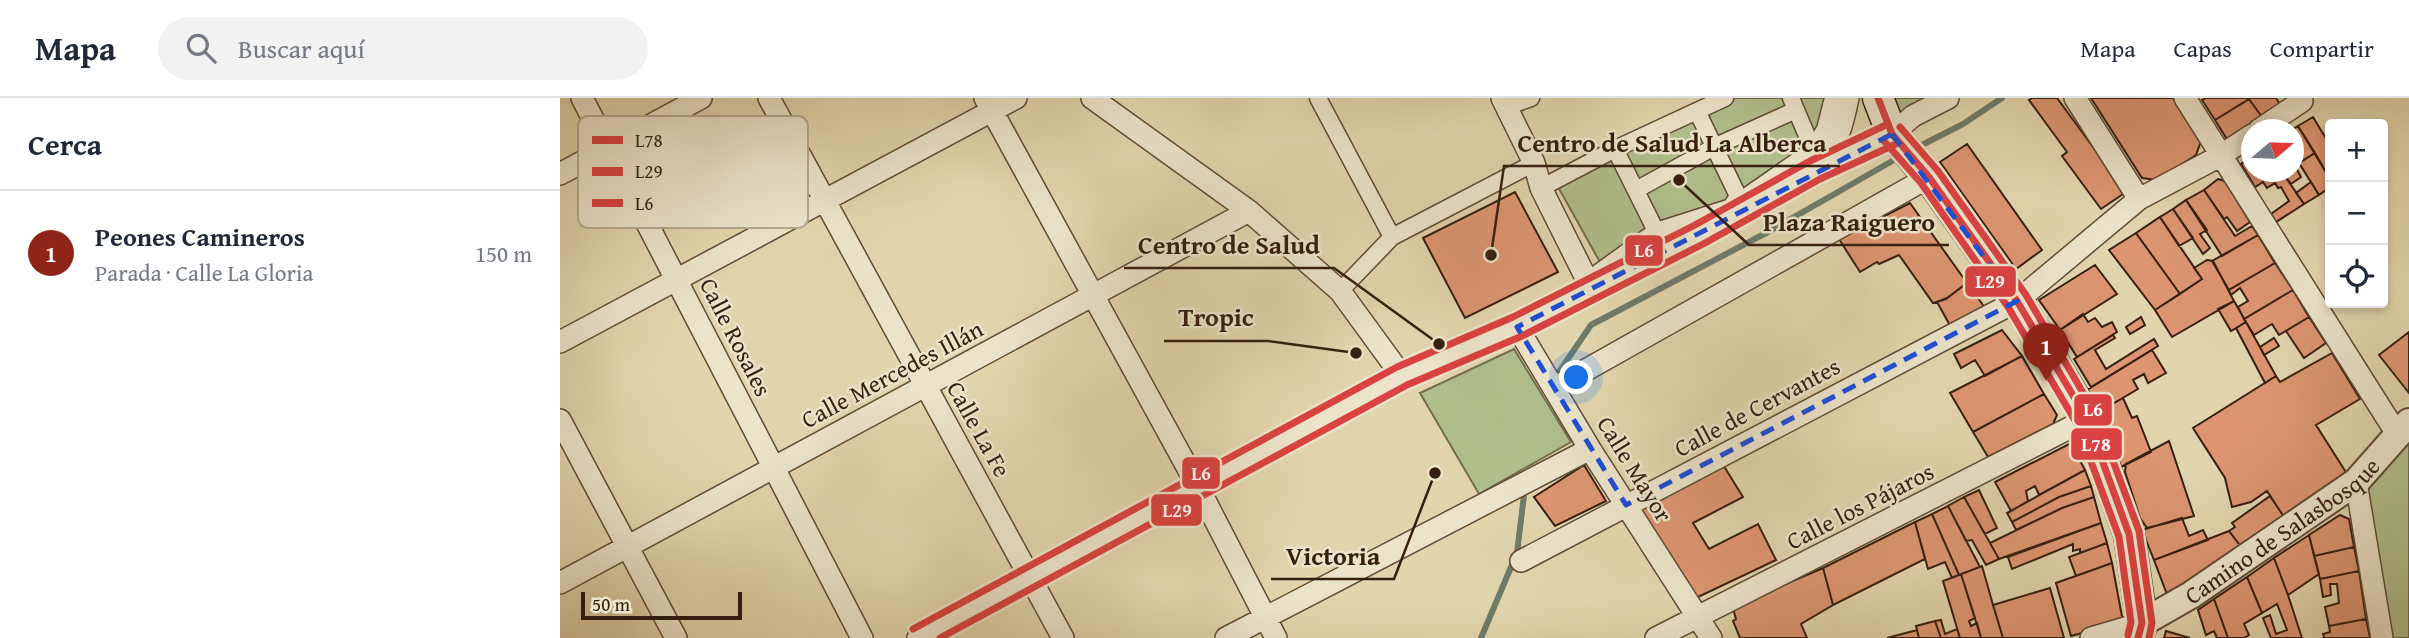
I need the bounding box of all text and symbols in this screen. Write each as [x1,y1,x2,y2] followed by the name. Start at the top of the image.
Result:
[158,17,648,80] search box
[35,24,116,72] text: Mapa
[182,29,220,67] icon: search
[238,29,365,68] text: Buscar aquí
[2080,31,2136,66] text: Mapa
[2174,31,2232,66] text: Capas
[2270,31,2374,66] text: Compartir
[578,116,808,228] legend
[1504,119,1840,166] callout: Centro de Salud La Alberca
[2241,119,2304,182] north arrow
[2325,119,2388,308] map controls
[2325,119,2388,182] button: +
[28,122,102,166] text: Cerca
[1518,123,1827,162] text: Centro de Salud La Alberca
[635,126,663,154] text: L78
[635,157,663,185] text: L29
[2325,182,2388,245] button: −
[635,189,653,217] text: L6
[1749,198,1949,245] callout: Plaza Raiguero
[1763,202,1935,241] text: Plaza Raiguero
[95,217,305,256] text: Peones Camineros
[1124,221,1334,268] callout: Centro de Salud
[1138,225,1320,264] text: Centro de Salud
[1624,234,1664,267] line badge: L6
[1634,236,1654,264] text: L6
[45,237,57,270] text: 1
[475,237,532,270] text: 150 m
[2325,245,2388,308] button: locate
[95,256,313,289] text: Parada · Calle La Gloria
[1964,265,2017,298] line badge: L29
[1975,267,2005,295] text: L29
[691,272,781,402] street label: Calle Rosales
[1164,294,1268,341] callout: Tropic
[1178,297,1254,336] text: Tropic
[795,311,990,437] street label: Calle Mercedes Illán
[2023,323,2069,381] pin: 1
[1668,348,1846,466] street label: Calle de Cervantes
[1559,360,1593,394] your location
[938,375,1020,483] street label: Calle La Fe
[2073,393,2113,427] line badge: L6
[2083,395,2103,423] text: L6
[1589,409,1681,529] street label: Calle Mayor
[2070,427,2123,461] line badge: L78
[2081,430,2111,458] text: L78
[2177,449,2388,612] street label: Camino de Salasbosque
[1780,454,1940,558] street label: Calle los Pájaros
[1181,456,1221,490] line badge: L6
[1191,459,1211,487] text: L6
[1150,493,1203,527] line badge: L29
[1162,496,1192,524] text: L29
[1271,532,1394,579] callout: Victoria
[1286,536,1381,575] text: Victoria
[581,589,742,621] scale bar
[592,590,630,618] text: 50 m

